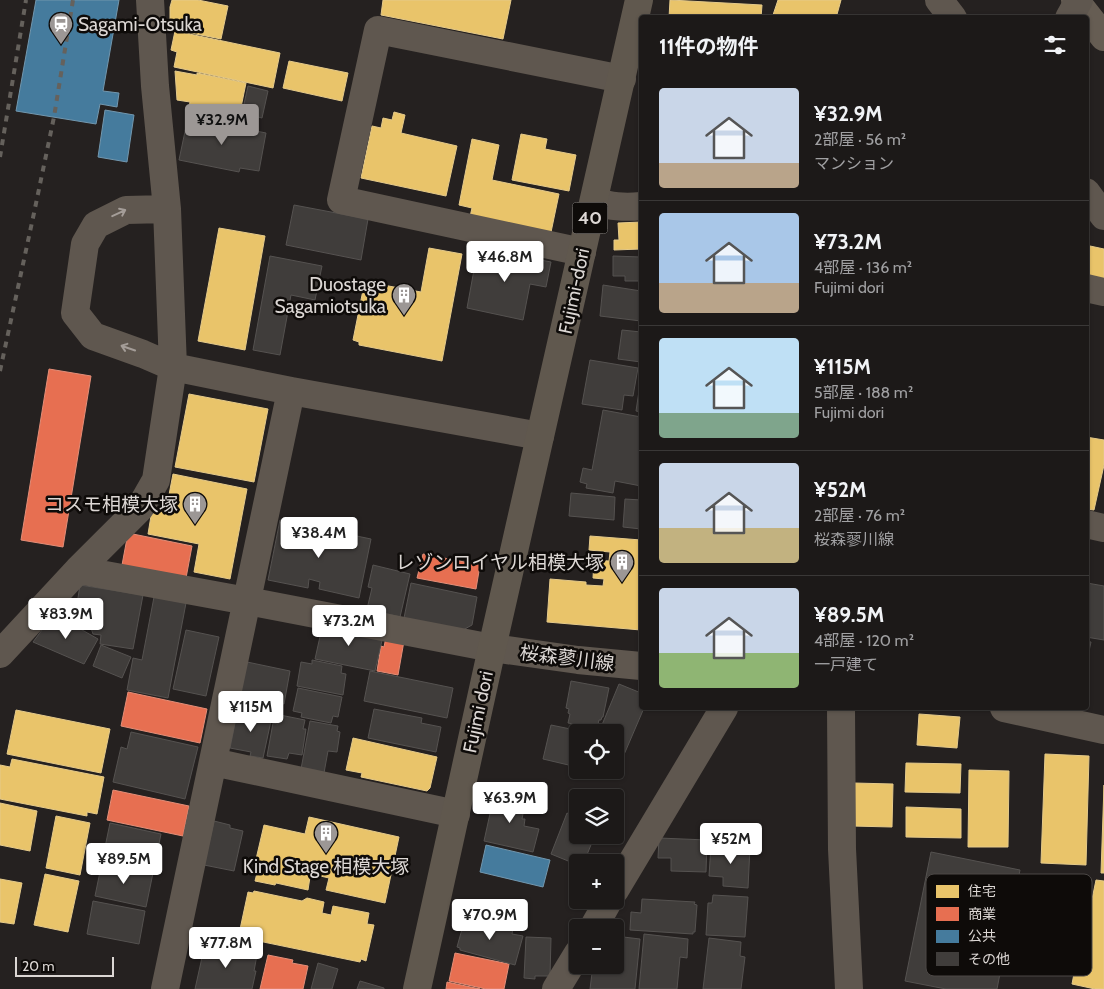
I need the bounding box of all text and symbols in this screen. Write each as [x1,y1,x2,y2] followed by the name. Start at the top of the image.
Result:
[48,11,74,45] station icon: Sagami-Otsuka
[78,13,202,36] place label: Sagami-Otsuka
[1041,31,1069,59] icon: filters
[659,34,759,59] text: 11件の物件
[814,101,883,126] text: ¥32.9M
[181,104,263,146] pin: ¥32.9M
[699,108,759,168] icon: home
[196,110,248,129] text: ¥32.9M
[814,130,906,149] text: 2部屋 · 56 m²
[814,154,894,173] text: マンション
[572,202,608,234] road number: 40
[111,208,126,218] one-way arrow
[814,229,882,254] text: ¥73.2M
[699,233,759,293] icon: home
[464,240,546,283] pin: ¥46.8M
[554,246,594,336] street label: Fujimi-dori
[477,247,533,266] text: ¥46.8M
[814,258,912,277] text: 4部屋 · 136 m²
[274,273,386,318] place label: Duostage Sagamiotsuka
[814,278,884,297] text: Fujimi dori
[391,282,417,316] building icon: Duostage Sagamiotsuka
[120,343,136,352] one-way arrow
[814,354,871,379] text: ¥115M
[699,358,759,418] icon: home
[814,383,913,402] text: 5部屋 · 188 m²
[814,403,884,422] text: Fujimi dori
[814,477,867,502] text: ¥52M
[699,483,759,543] icon: home
[182,491,208,525] building icon: コスモ相模大塚
[45,493,178,516] place label: コスモ相模大塚
[814,506,905,525] text: 2部屋 · 76 m²
[278,516,360,559] pin: ¥38.4M
[292,523,346,542] text: ¥38.4M
[814,530,894,549] text: 桜森蓼川線
[609,549,635,583] building icon: レゾンロイヤル相模大塚
[396,551,604,574] place label: レゾンロイヤル相模大塚
[25,598,107,640] pin: ¥83.9M
[814,602,884,627] text: ¥89.5M
[39,604,93,623] text: ¥83.9M
[308,604,390,647] pin: ¥73.2M
[699,608,759,668] icon: home
[323,611,375,630] text: ¥73.2M
[814,631,914,650] text: 4部屋 · 120 m²
[518,641,616,675] street label: 桜森蓼川線
[814,655,878,674] text: 一戸建て
[458,669,498,755] street label: Fujimi dori
[216,690,286,733] pin: ¥115M
[229,697,273,716] text: ¥115M
[569,724,624,974] map controls
[569,724,624,779] button: locate
[469,782,551,824] pin: ¥63.9M
[484,788,536,807] text: ¥63.9M
[569,789,624,844] button: layers
[313,820,339,854] building icon: Kind Stage 相模大塚
[701,822,761,865] pin: ¥52M
[711,829,751,848] text: ¥52M
[83,842,165,885] pin: ¥89.5M
[97,849,151,868] text: ¥89.5M
[569,854,624,909] button: +
[243,855,409,878] place label: Kind Stage 相模大塚
[926,874,1092,976] legend
[968,882,996,900] text: 住宅
[449,898,531,941] pin: ¥70.9M
[463,905,517,924] text: ¥70.9M
[968,905,996,923] text: 商業
[569,919,624,974] button: −
[185,926,267,969] pin: ¥77.8M
[968,927,996,945] text: 公共
[200,933,252,952] text: ¥77.8M
[968,950,1010,968] text: その他
[15,954,114,977] scale bar
[22,957,55,975] text: 20 m

